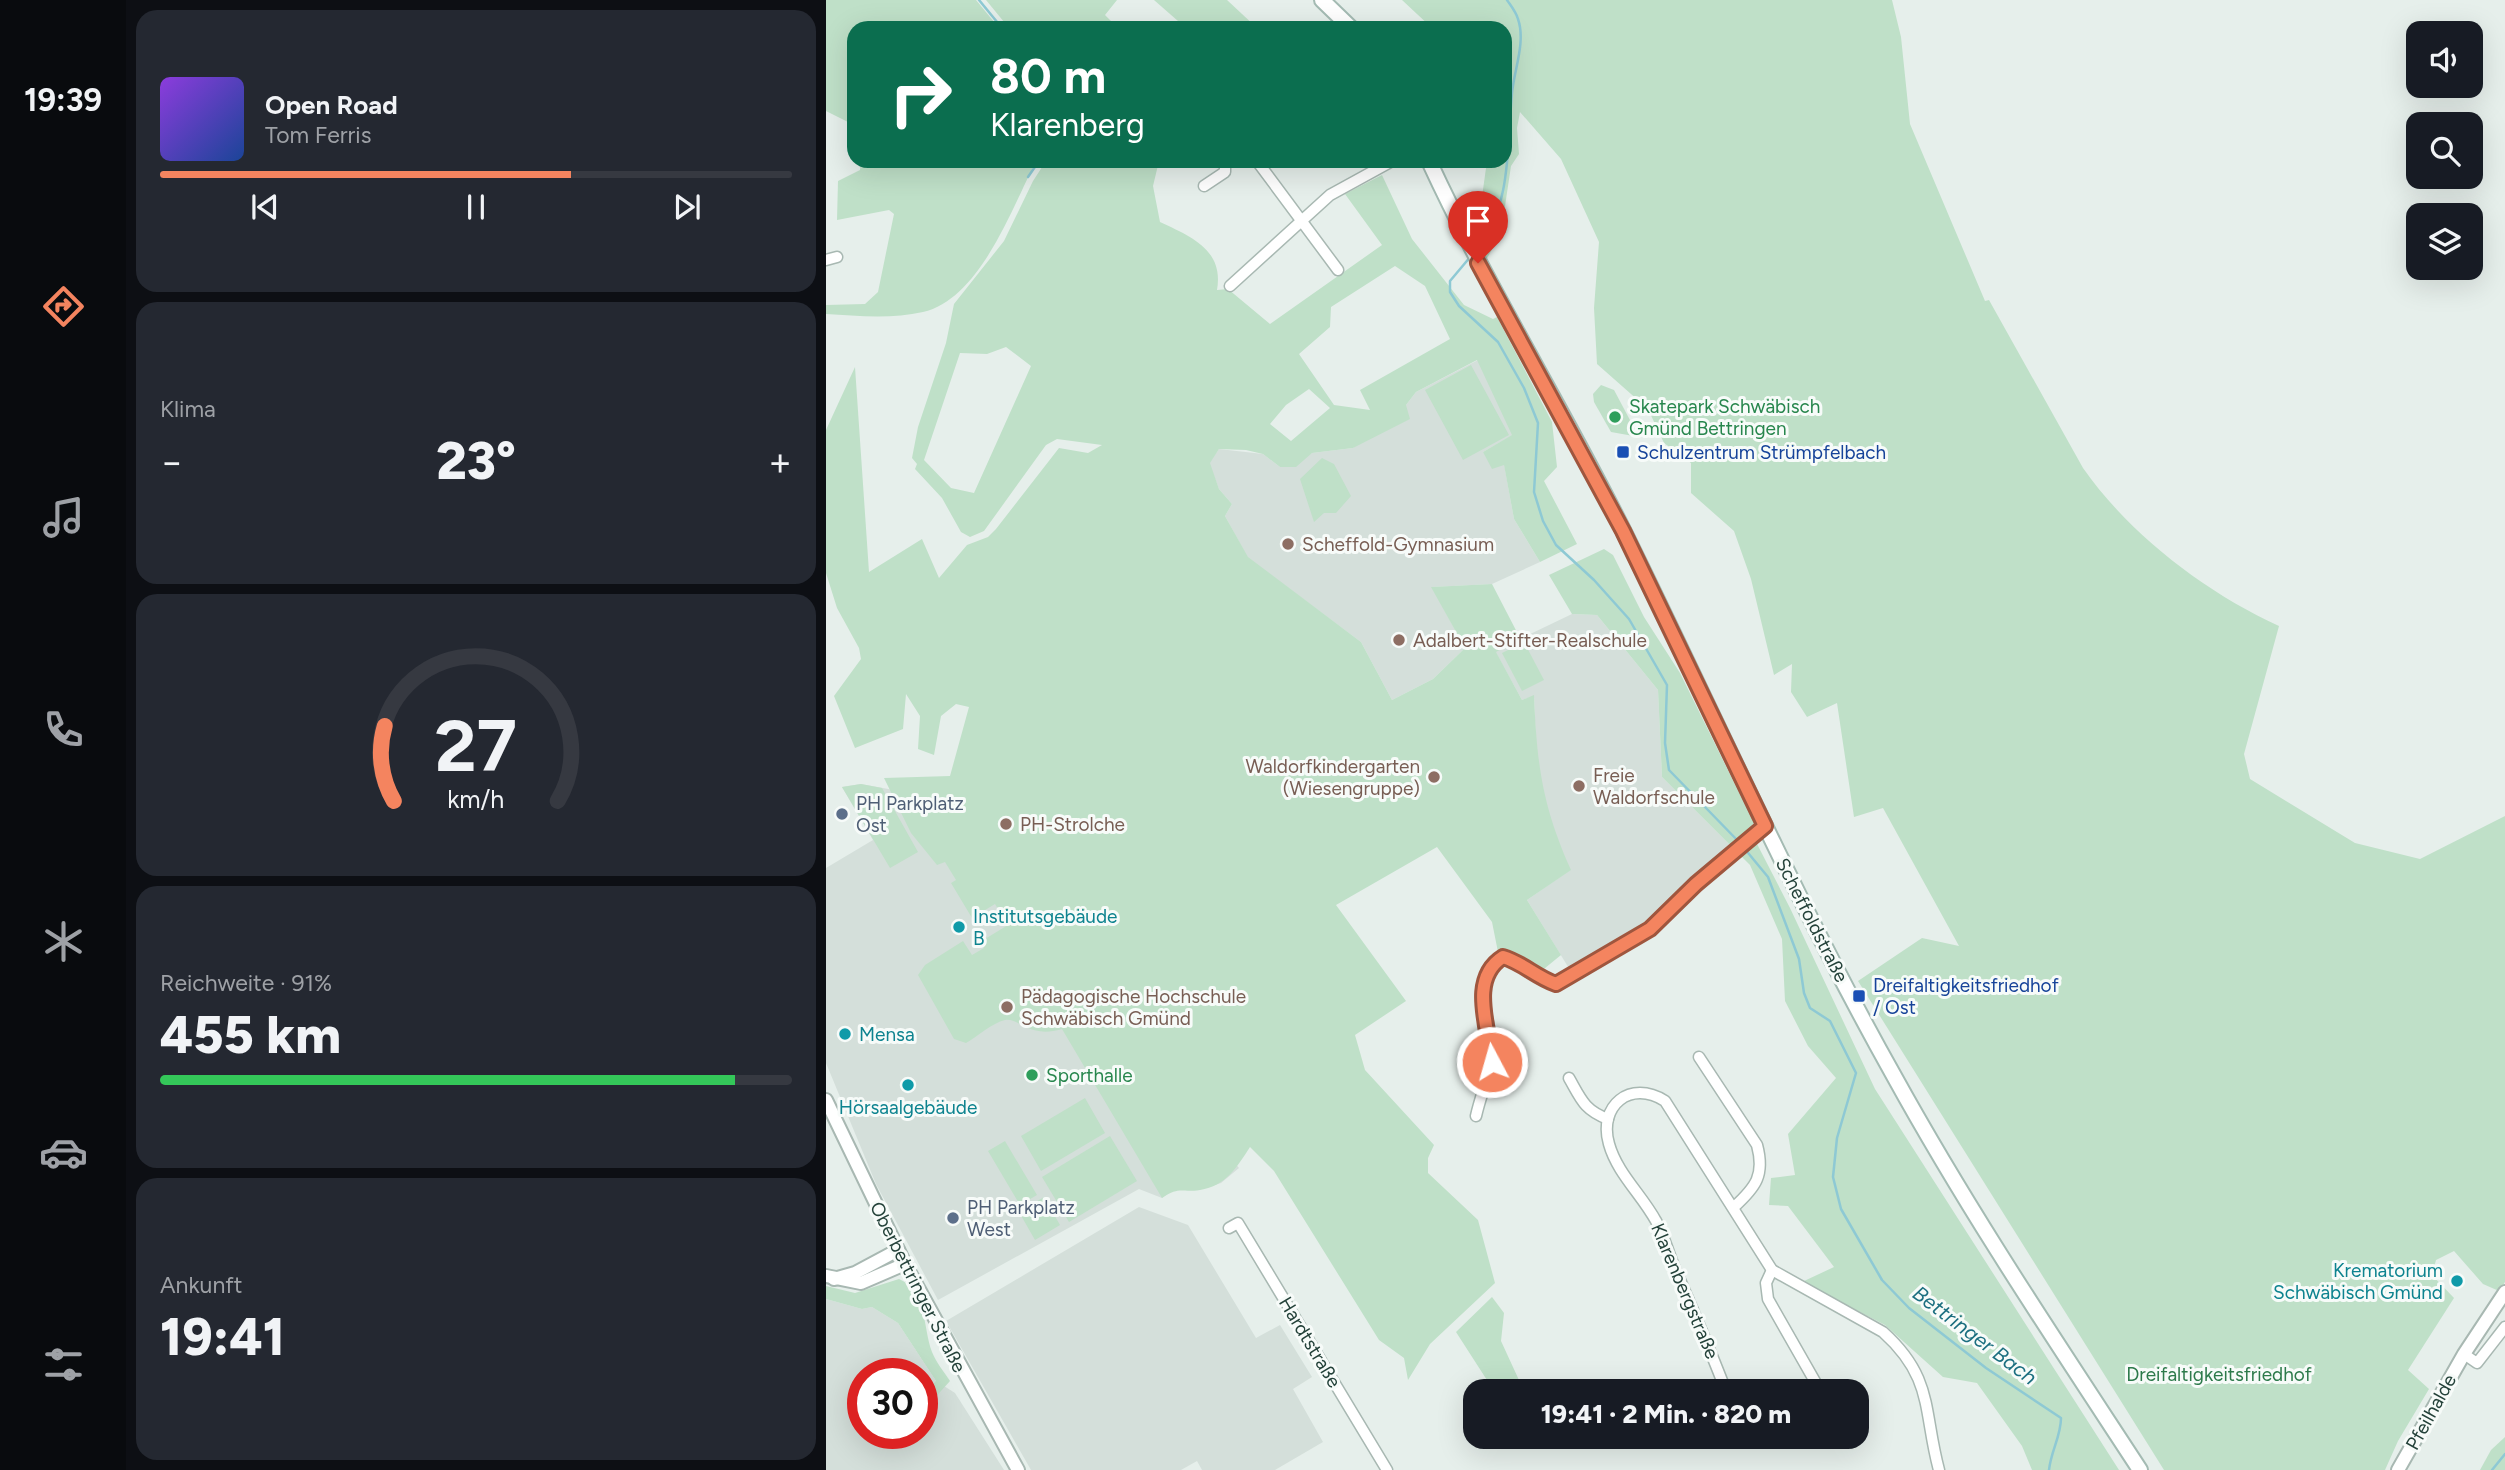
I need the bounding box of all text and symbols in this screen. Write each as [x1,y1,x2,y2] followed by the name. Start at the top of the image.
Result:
[2406,21,2483,280] map controls
[2406,21,2483,98] button: sound
[990,46,1106,105] text: 80 m
[875,49,966,140] icon: right
[24,81,102,119] text: 19:39
[265,89,398,121] text: Open Road
[990,106,1145,144] text: Klarenberg
[2406,112,2483,189] button: search
[265,121,371,149] text: Tom Ferris
[246,188,284,226] icon: previous
[457,188,495,226] icon: pause
[668,188,706,226] icon: next
[1448,191,1508,263] pin
[1459,202,1497,240] icon: arrive
[2406,203,2483,280] button: layers
[39,282,88,331] icon: directions
[160,395,216,423] text: Klima
[1629,395,1820,440] place label: Skatepark Schwäbisch Gmünd Bettringen
[1607,409,1623,425] marker: Skatepark Schwäbisch Gmünd Bettringen
[436,430,516,492] text: 23°
[160,439,184,485] text: −
[768,439,792,485] text: +
[1637,441,1886,464] place label: Schulzentrum Strümpfelbach
[1615,444,1631,460] marker: Schulzentrum Strümpfelbach
[39,493,88,542] icon: music
[1302,533,1494,556] place label: Scheffold-Gymnasium
[1280,536,1296,552] marker: Scheffold-Gymnasium
[1413,629,1647,652] place label: Adalbert-Stifter-Realschule
[1391,632,1407,648] marker: Adalbert-Stifter-Realschule
[435,702,517,789] text: 27
[39,705,88,754] icon: phone
[1246,755,1420,800] place label: Waldorfkindergarten (Wiesengruppe)
[1593,764,1715,809] place label: Freie Waldorfschule
[1426,769,1442,785] marker: Waldorfkindergarten (Wiesengruppe)
[1571,778,1587,794] marker: Freie Waldorfschule
[447,784,505,814] text: km/h
[856,792,964,837] place label: PH Parkplatz Ost
[834,806,850,822] marker: PH Parkplatz Ost
[1020,813,1125,836] place label: PH-Strolche
[998,816,1014,832] marker: PH-Strolche
[1771,854,1853,986] street label: Scheffoldstraße
[973,905,1117,950] place label: Institutsgebäude B
[39,917,88,966] icon: climate
[951,919,967,935] marker: Institutsgebäude B
[160,969,332,997] text: Reichweite · 91%
[1873,974,2059,1019] place label: Dreifaltigkeitsfriedhof / Ost
[1021,985,1246,1030] place label: Pädagogische Hochschule Schwäbisch Gmünd
[1851,988,1867,1004] marker: Dreifaltigkeitsfriedhof / Ost
[999,999,1015,1015] marker: Pädagogische Hochschule Schwäbisch Gmünd
[160,1004,341,1066] text: 455 km
[859,1023,915,1046] place label: Mensa
[1455,1025,1529,1099] position arrow
[837,1026,853,1042] marker: Mensa
[1046,1064,1133,1087] place label: Sporthalle
[1024,1067,1040,1083] marker: Sporthalle
[900,1077,916,1093] marker: Hörsaalgebäude
[839,1096,977,1119] place label: Hörsaalgebäude
[39,1128,88,1177] icon: car
[967,1196,1075,1241] place label: PH Parkplatz West
[865,1198,971,1376] street label: Oberbettringer Straße
[945,1210,961,1226] marker: PH Parkplatz West
[1646,1220,1724,1362] street label: Klarenbergstraße
[2273,1259,2443,1304] place label: Krematorium Schwäbisch Gmünd
[160,1271,242,1299] text: Ankunft
[2449,1273,2465,1289] marker: Krematorium Schwäbisch Gmünd
[1908,1280,2042,1390] water label: Bettringer Bach
[1274,1292,1346,1392] street label: Hardtstraße
[160,1306,285,1368] text: 19:41
[39,1340,88,1389] icon: filters
[847,1358,938,1449] speed limit sign: 30
[2126,1363,2312,1386] park label: Dreifaltigkeitsfriedhof
[2401,1370,2461,1454] street label: Pfeilhalde
[1541,1398,1791,1430] text: 19:41 · 2 Min. · 820 m

